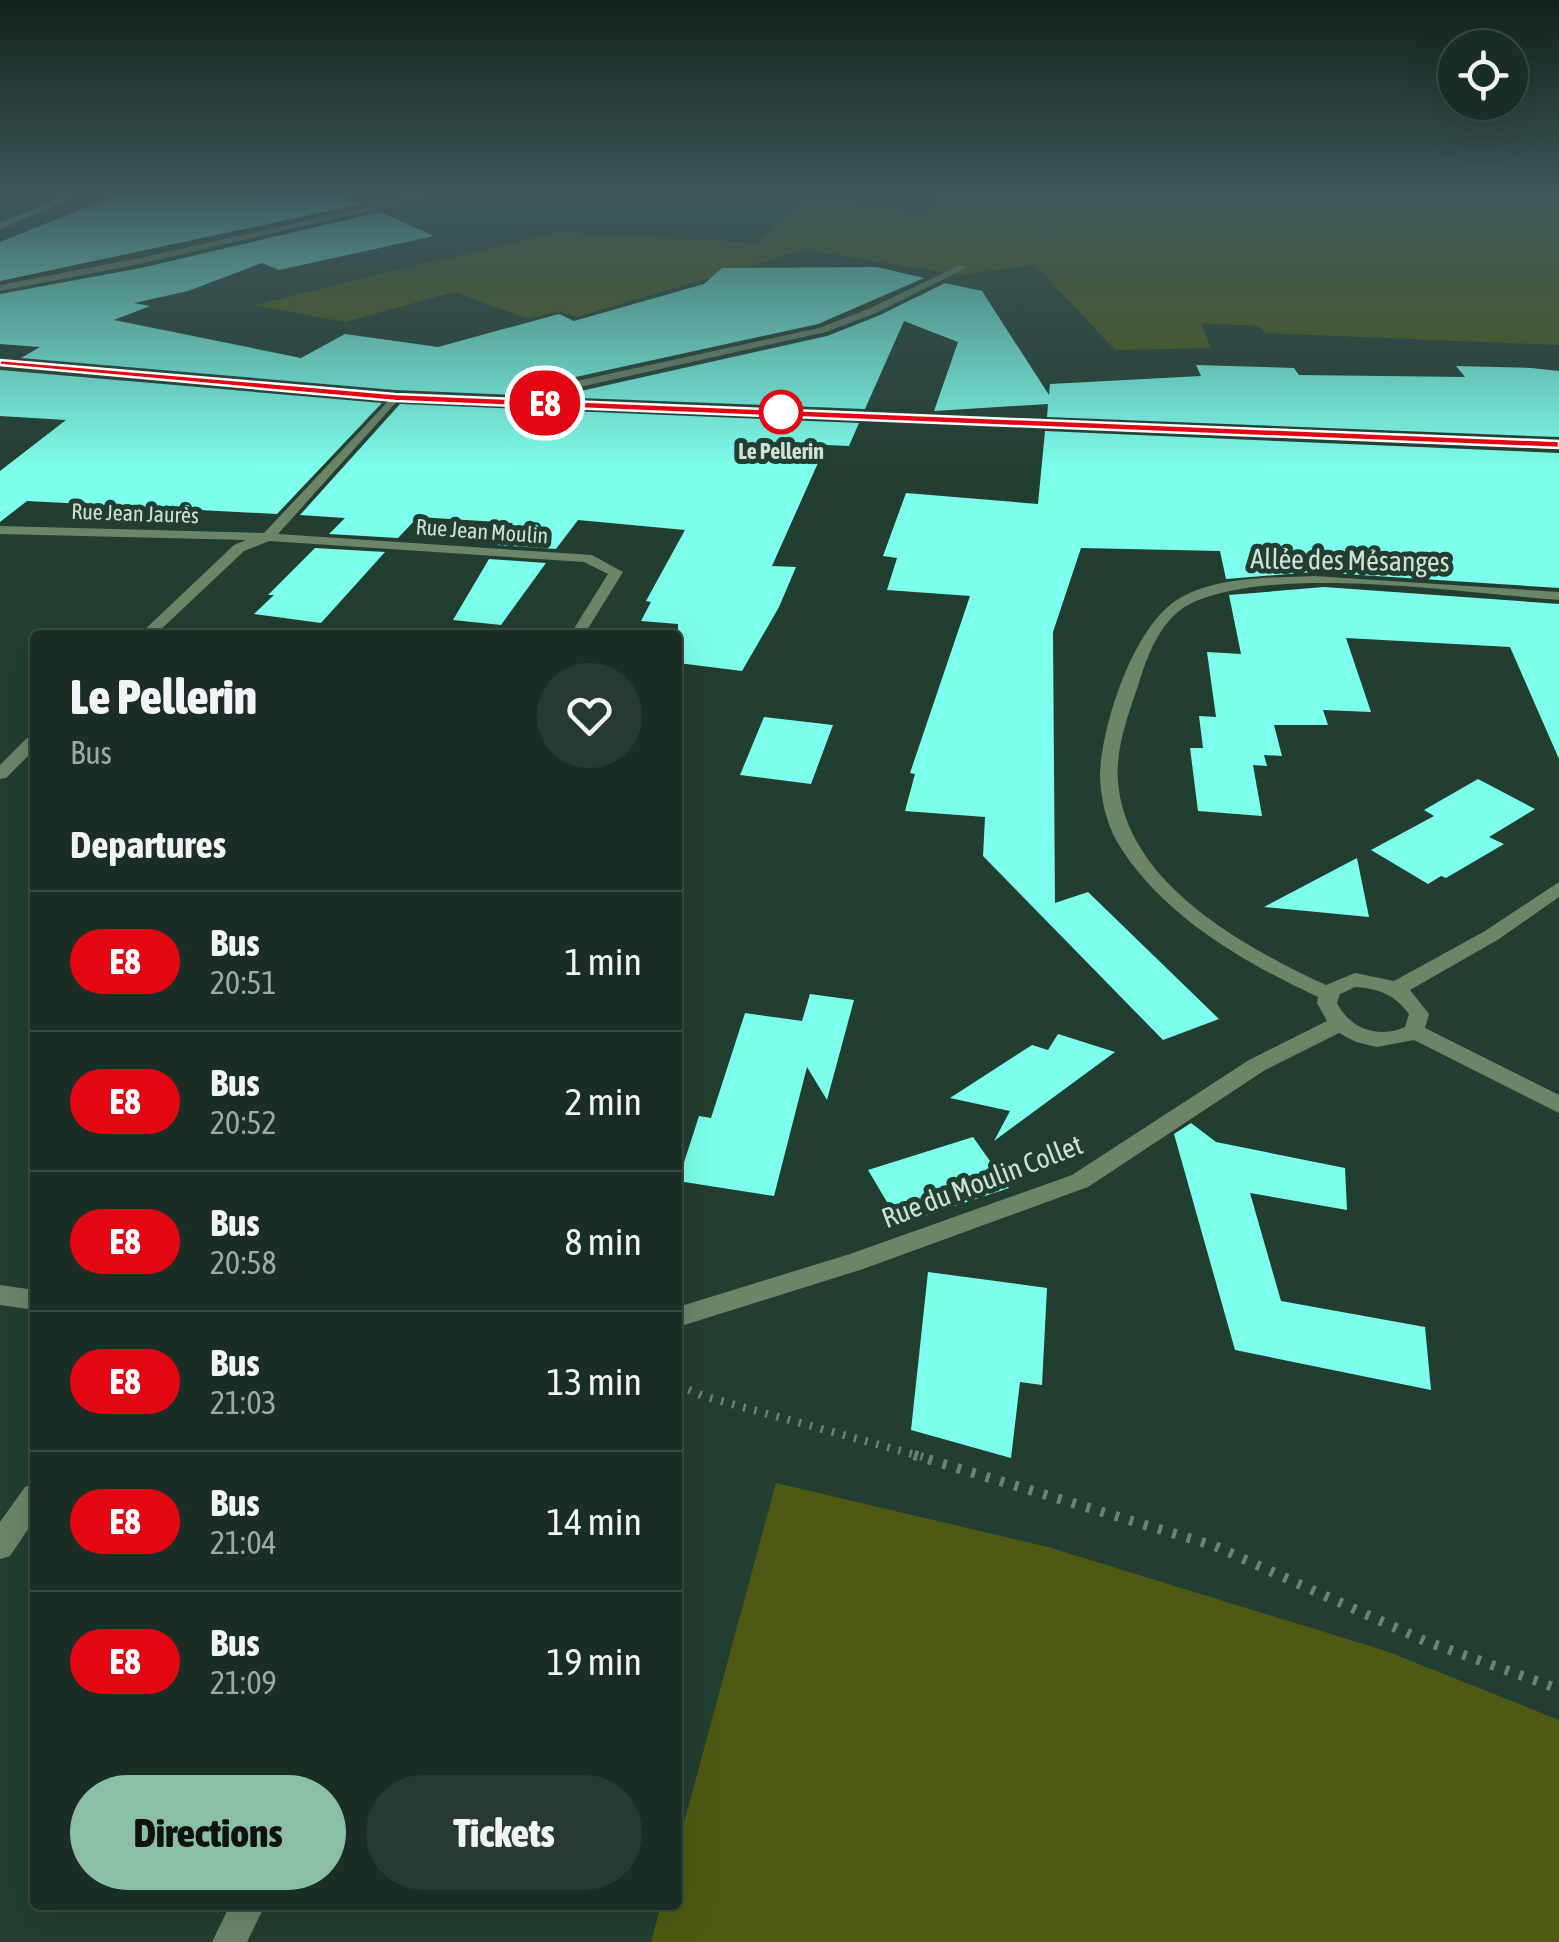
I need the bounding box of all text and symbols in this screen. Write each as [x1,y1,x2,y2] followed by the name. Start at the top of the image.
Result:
[1438,30,1528,120] map controls
[1438,30,1528,120] button: locate
[500,370,590,436] line badge: E8
[529,383,561,423] text: E8
[760,391,802,433] marker: Le Pellerin
[738,438,824,464] place label: Le Pellerin
[71,498,199,528] street label: Rue Jean Jaurès
[415,513,549,549] street label: Rue Jean Moulin
[1250,542,1450,578] street label: Allée des Mésanges
[537,663,642,768] button: heart
[70,669,257,724] text: Le Pellerin
[70,734,112,771] text: Bus
[70,823,226,866] text: Departures
[210,921,260,964] text: Bus
[564,940,642,983] text: 1 min
[109,941,141,981] text: E8
[210,964,277,1001] text: 20:51
[210,1061,260,1104] text: Bus
[564,1080,642,1123] text: 2 min
[109,1081,141,1121] text: E8
[210,1104,277,1141] text: 20:52
[877,1128,1087,1234] street label: Rue du Moulin Collet
[210,1201,260,1244] text: Bus
[564,1220,642,1263] text: 8 min
[109,1221,141,1261] text: E8
[210,1244,277,1281] text: 20:58
[210,1341,260,1384] text: Bus
[547,1360,642,1403] text: 13 min
[109,1361,141,1401] text: E8
[210,1384,277,1421] text: 21:03
[210,1481,260,1524] text: Bus
[547,1500,642,1543] text: 14 min
[109,1501,141,1541] text: E8
[210,1524,277,1561] text: 21:04
[210,1621,260,1664] text: Bus
[547,1640,642,1683] text: 19 min
[109,1641,141,1681] text: E8
[210,1664,277,1701] text: 21:09
[70,1775,346,1890] button: Directions
[366,1775,642,1890] button: Tickets

